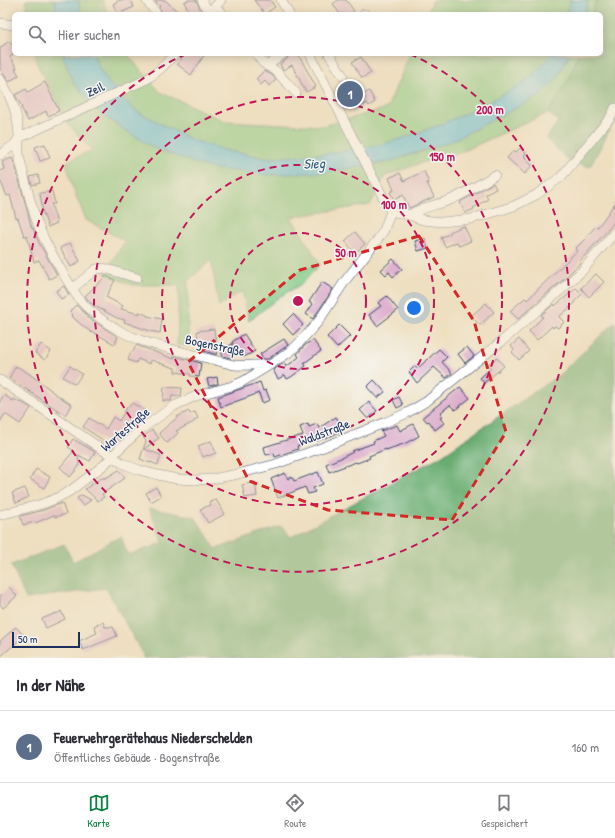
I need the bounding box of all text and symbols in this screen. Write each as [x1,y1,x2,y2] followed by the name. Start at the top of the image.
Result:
[12,12,603,56] search box
[26,23,48,45] icon: search
[58,24,120,45] text: Hier suchen
[83,77,108,101] street label: Zeil
[337,79,363,109] pin: 1
[476,101,504,118] text: 200 m
[429,148,455,165] text: 150 m
[303,153,326,174] water label: Sieg
[381,196,407,213] text: 100 m
[335,244,357,261] text: 50 m
[291,294,305,308] centre of rings
[404,298,424,318] your location
[184,330,246,360] street label: Bogenstraße
[97,403,153,455] street label: Wartestraße
[296,414,352,450] street label: Waldstraße
[12,630,80,649] scale bar
[18,632,38,646] text: 50 m
[16,673,85,696] text: In der Nähe
[54,727,253,748] text: Feuerwehrgerätehaus Niederschelden
[27,738,31,756] text: 1
[571,738,599,756] text: 160 m
[54,748,220,766] text: Öffentliches Gebäude · Bogenstraße
[87,792,110,830] tab: Karte
[284,792,306,830] tab: Route
[481,792,528,830] tab: Gespeichert

